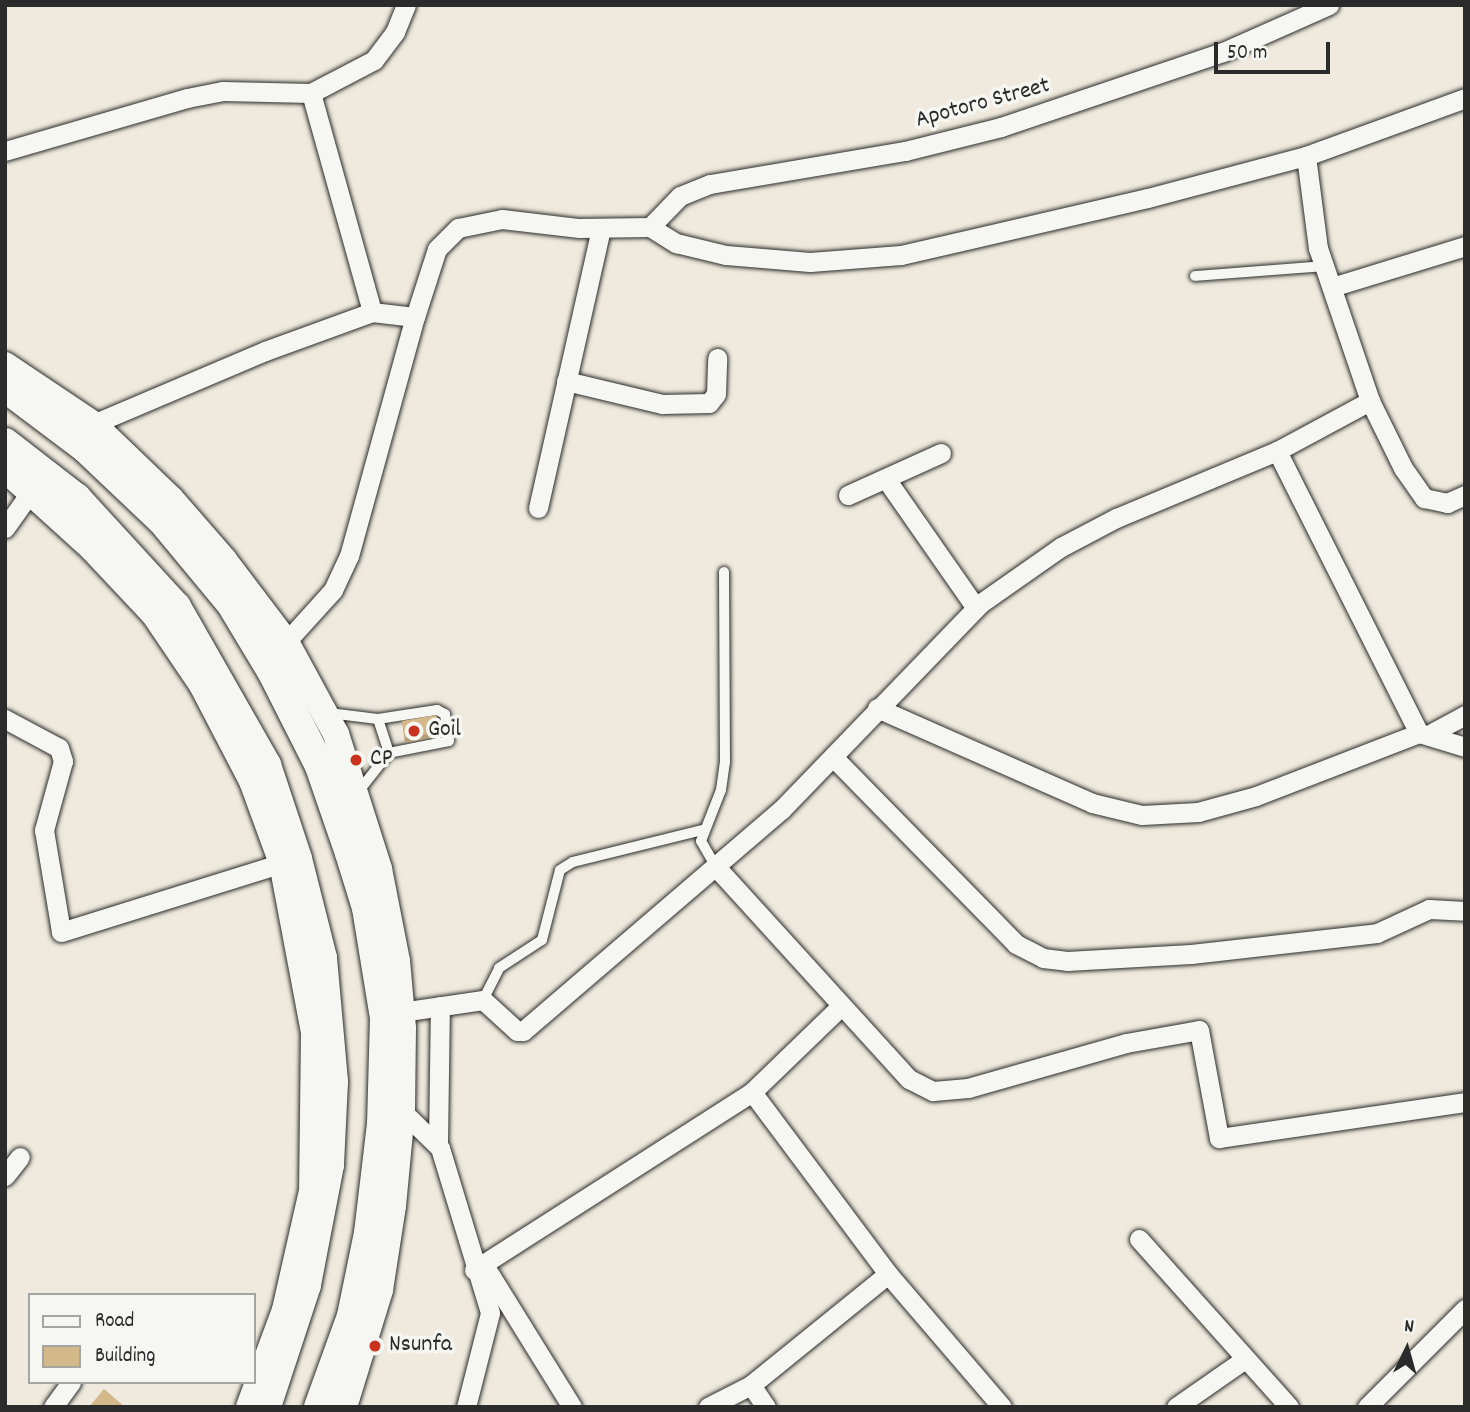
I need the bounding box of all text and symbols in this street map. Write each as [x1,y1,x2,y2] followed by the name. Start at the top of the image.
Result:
[1218,28,1334,72] scale bar
[1227,39,1267,69] text: 50 m
[913,72,1053,136] street label: Apotoro Street
[428,717,461,745] place label: Goil
[406,723,422,739] marker: Goil
[370,746,393,774] place label: CP
[348,752,364,768] marker: CP
[28,1293,256,1384] legend
[95,1307,134,1337] text: Road
[1372,1314,1442,1384] north arrow
[1403,1314,1415,1341] text: N
[389,1332,452,1360] place label: Nsunfa
[367,1338,383,1354] marker: Nsunfa
[95,1342,155,1372] text: Building

